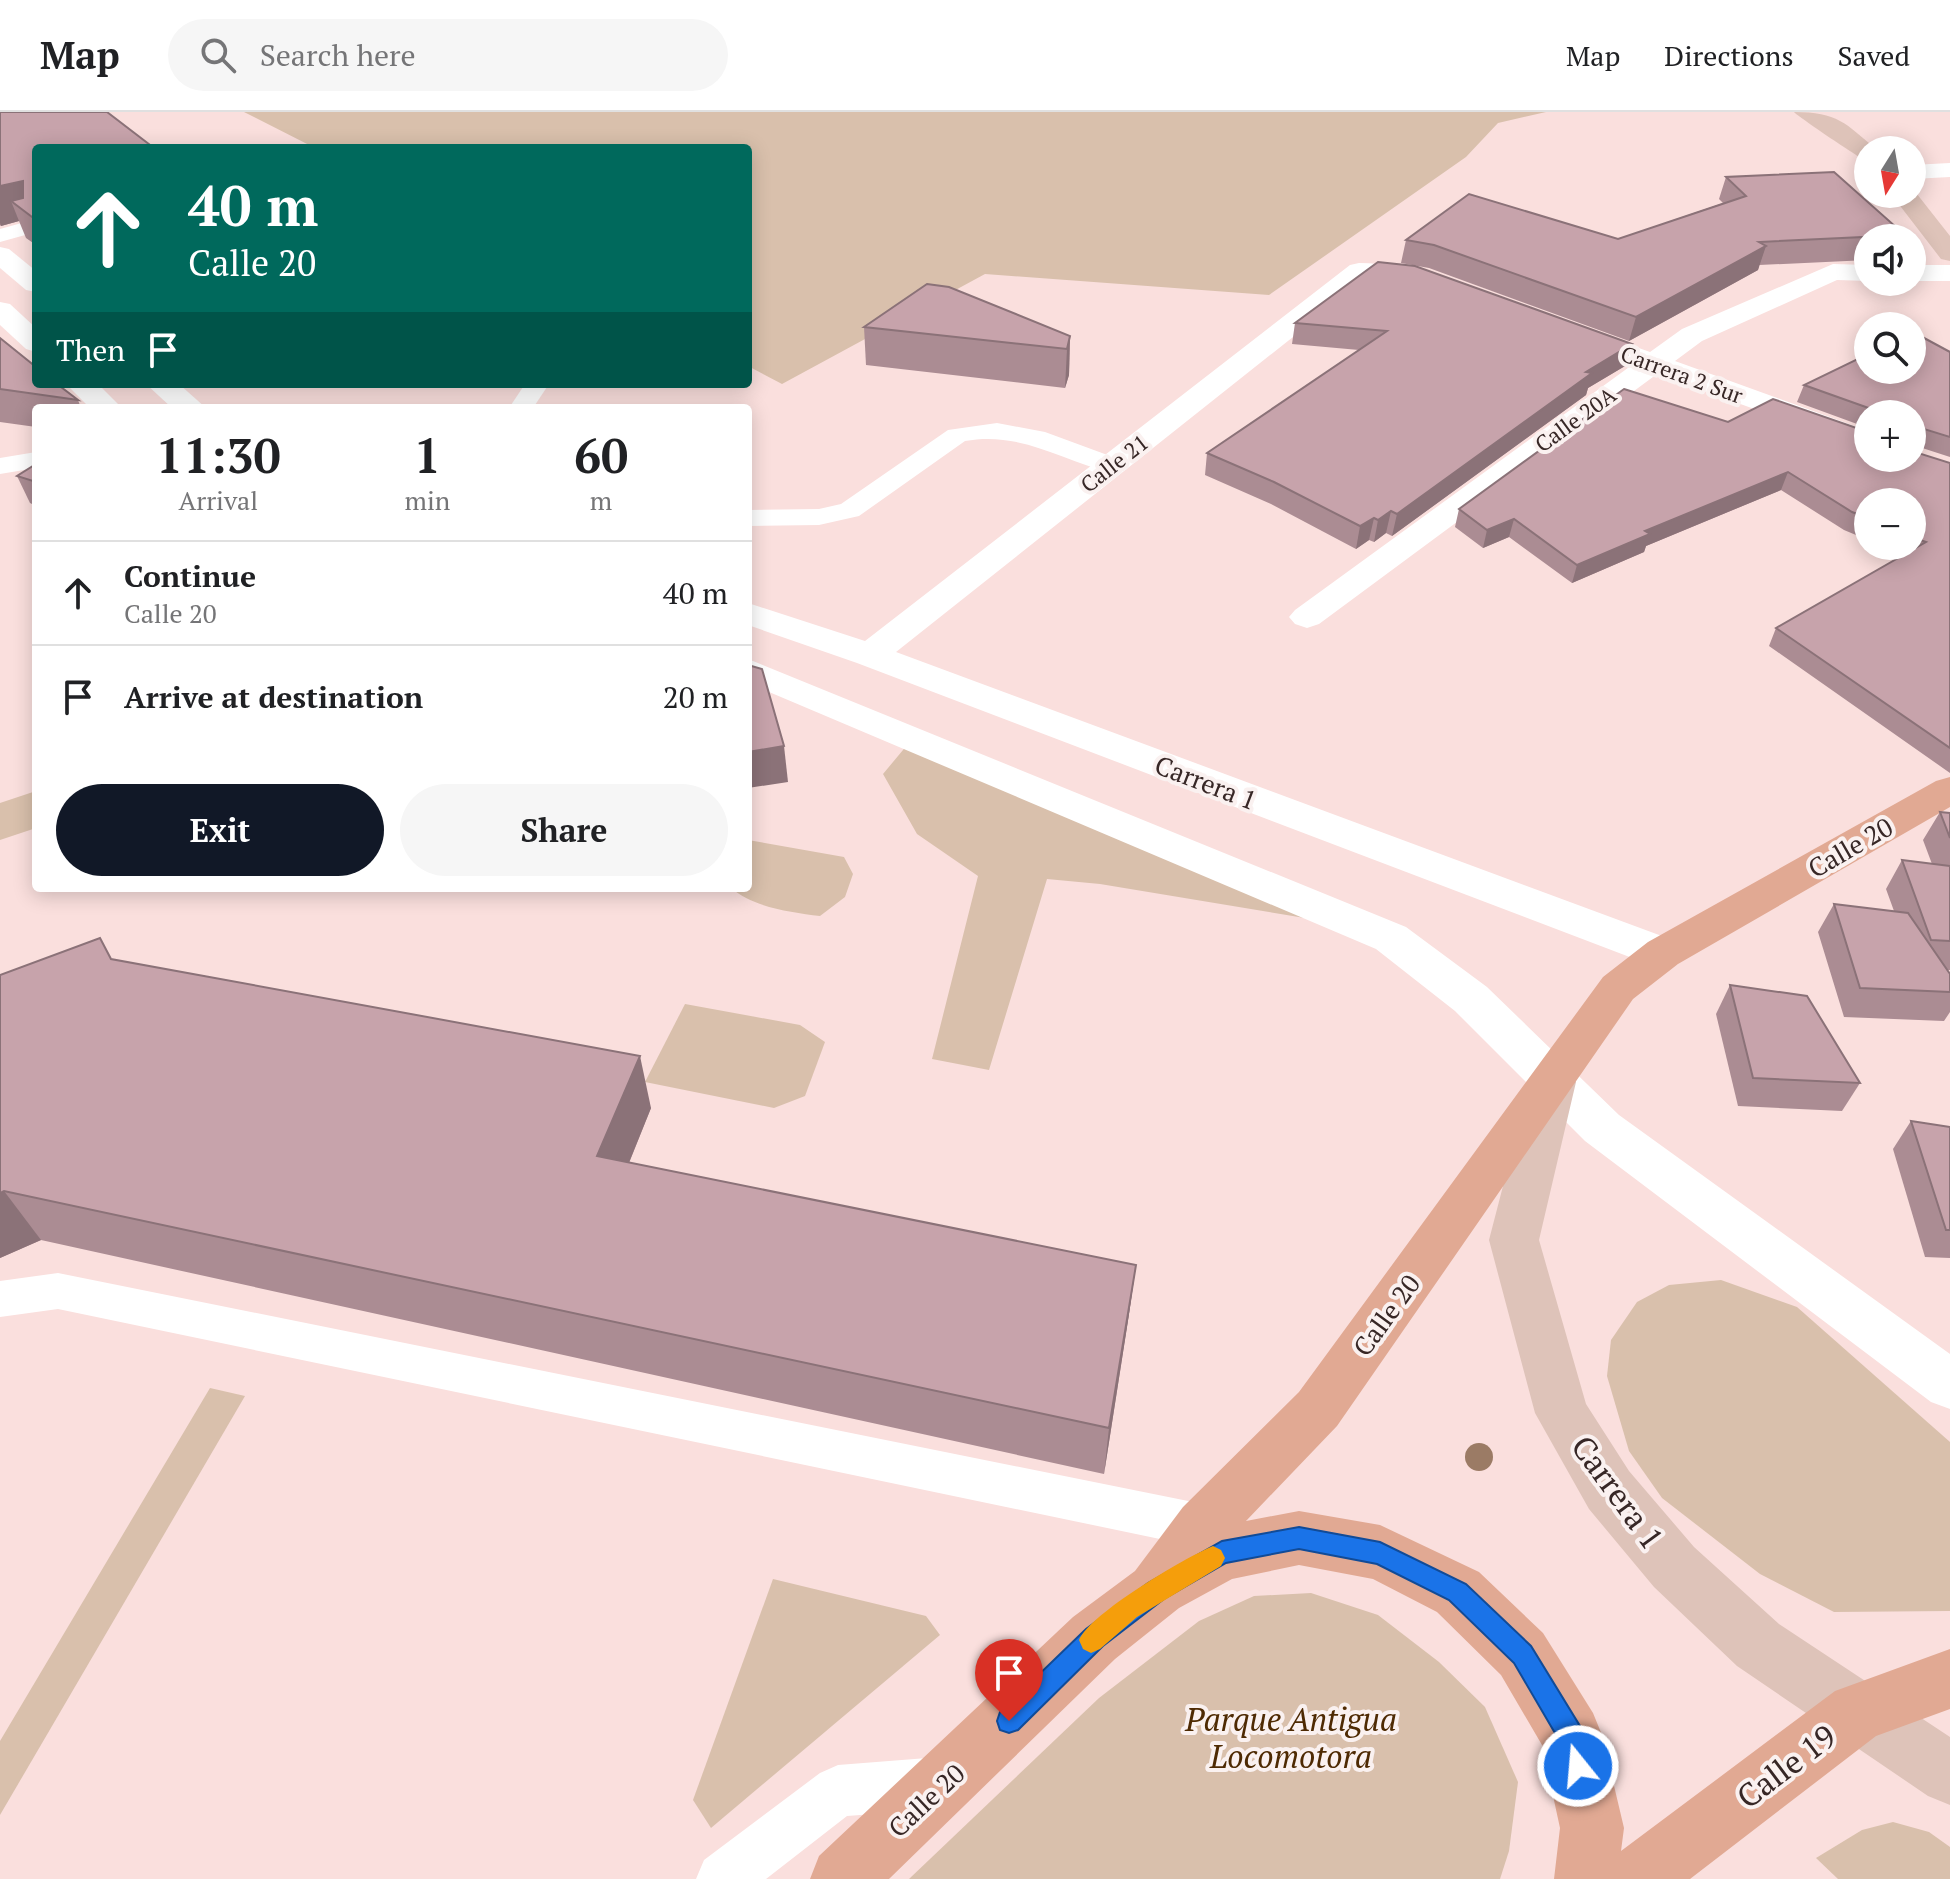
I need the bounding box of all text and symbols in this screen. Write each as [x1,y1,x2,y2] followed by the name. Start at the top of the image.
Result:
[168,19,728,91] search box
[40,30,120,80] text: Map
[196,33,240,77] icon: search
[260,35,416,75] text: Search here
[1566,37,1620,74] text: Map
[1664,37,1794,74] text: Directions
[1838,37,1910,74] text: Saved
[1854,136,1926,208] north arrow
[1854,136,1926,560] map controls
[188,168,318,242] text: 40 m
[56,176,160,280] icon: ahead
[1854,224,1926,296] button: sound
[188,239,316,286] text: Calle 20
[1854,312,1926,384] button: search
[141,328,185,372] icon: arrive
[56,330,125,370] text: Then
[1617,338,1748,410] street label: Carrera 2 Sur
[1529,379,1622,458] street label: Calle 20A
[1854,400,1926,472] button: +
[156,423,281,487] text: 11:30
[414,423,441,487] text: 1
[574,423,628,487] text: 60
[1074,427,1154,499] street label: Calle 21
[178,483,258,517] text: Arrival
[404,483,450,517] text: min
[590,483,612,517] text: m
[1854,488,1926,560] button: −
[124,556,256,596] text: Continue
[56,571,100,615] icon: ahead
[663,573,728,613] text: 40 m
[124,596,217,630] text: Calle 20
[56,675,100,719] icon: arrive
[124,677,423,717] text: Arrive at destination
[663,677,728,717] text: 20 m
[1150,747,1262,817] street label: Carrera 1
[56,784,384,876] button: Exit
[400,784,728,876] button: Share
[1801,809,1899,885] street label: Calle 20
[1345,1268,1427,1362] street label: Calle 20
[1563,1427,1673,1557] street label: Carrera 1
[975,1639,1043,1721] pin
[987,1651,1031,1695] icon: arrive
[1184,1698,1397,1777] park label: Parque Antigua Locomotora
[1728,1715,1844,1817] street label: Calle 19
[1536,1724,1620,1808] position arrow
[881,1756,971,1844] street label: Calle 20

